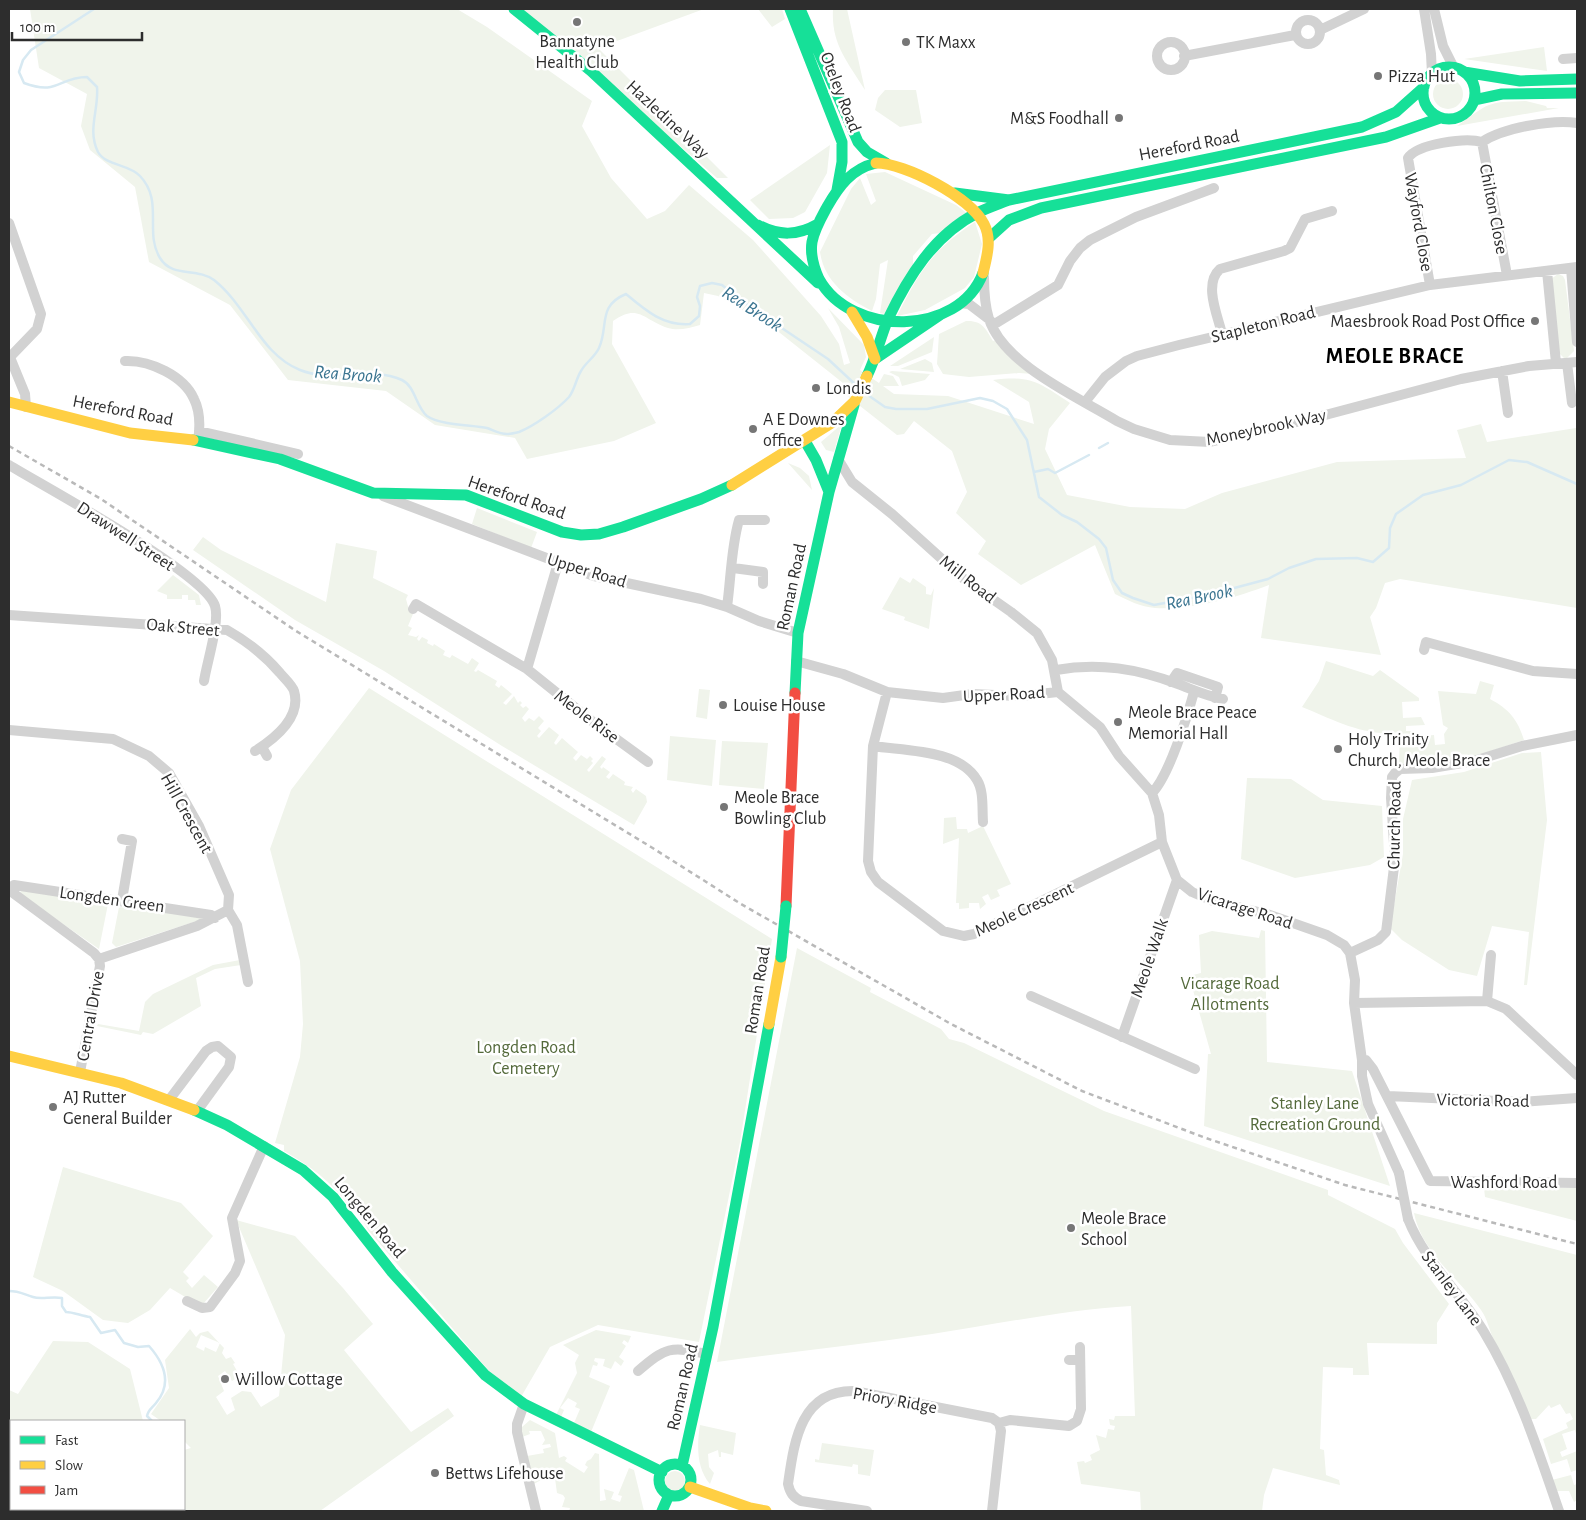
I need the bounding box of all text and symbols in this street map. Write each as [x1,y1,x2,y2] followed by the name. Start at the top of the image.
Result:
[12,10,142,42] scale bar
[571,16,583,28] marker: Bannatyne Health Club
[20,20,55,35] text: 100 m
[535,33,619,72] place label: Bannatyne Health Club
[916,34,976,52] place label: TK Maxx
[900,36,912,48] marker: TK Maxx
[817,50,864,135] street label: Oteley Road
[1388,68,1455,86] place label: Pizza Hut
[1372,70,1384,82] marker: Pizza Hut
[623,77,712,163] street label: Hazledine Way
[1010,110,1109,128] place label: M&S Foodhall
[1113,112,1125,124] marker: M&S Foodhall
[1137,127,1241,165] street label: Hereford Road
[1475,163,1511,256] street label: Chilton Close
[1400,171,1436,273] street label: Wayford Close
[719,283,786,336] water label: Rea Brook
[1209,303,1317,347] street label: Stapleton Road
[1330,313,1525,331] place label: Maesbrook Road Post Office
[1529,315,1541,327] marker: Maesbrook Road Post Office
[1326,345,1464,367] district label: MEOLE BRACE
[313,363,383,386] water label: Rea Brook
[826,380,872,398] place label: Londis
[810,382,822,394] marker: Londis
[71,392,175,430] street label: Hereford Road
[1204,406,1328,450] street label: Moneybrook Way
[763,411,845,450] place label: A E Downes office
[747,423,759,435] marker: A E Downes office
[466,473,568,523] street label: Hereford Road
[74,499,177,575] street label: Drawwell Street
[774,542,810,632] street label: Roman Road
[545,550,629,592] street label: Upper Road
[936,552,999,607] street label: Mill Road
[1164,581,1235,614] water label: Rea Brook
[146,616,220,640] street label: Oak Street
[963,684,1046,706] street label: Upper Road
[551,687,622,747] street label: Meole Rise
[733,697,825,715] place label: Louise House
[717,699,729,711] marker: Louise House
[1128,704,1257,743] place label: Meole Brace Peace Memorial Hall
[1112,716,1124,728] marker: Meole Brace Peace Memorial Hall
[1348,731,1490,770] place label: Holy Trinity Church, Meole Brace
[1332,743,1344,755] marker: Holy Trinity Church, Meole Brace
[157,770,216,857] street label: Hill Crescent
[1385,781,1405,869] street label: Church Road
[734,789,826,828] place label: Meole Brace Bowling Club
[718,801,730,813] marker: Meole Brace Bowling Club
[972,879,1077,941] street label: Meole Crescent
[58,884,166,916] street label: Longden Green
[1195,885,1295,933] street label: Vicarage Road
[1128,916,1172,1000] street label: Meole Walk
[742,945,774,1035] street label: Roman Road
[74,970,108,1063] street label: Central Drive
[1180,975,1280,1014] park label: Vicarage Road Allotments
[476,1039,576,1078] park label: Longden Road Cemetery
[63,1089,172,1128] place label: AJ Rutter General Builder
[1436,1091,1530,1111] street label: Victoria Road
[1250,1095,1380,1134] park label: Stanley Lane Recreation Ground
[47,1101,59,1113] marker: AJ Rutter General Builder
[330,1174,408,1262] street label: Longden Road
[1451,1174,1557,1192] street label: Washford Road
[1081,1210,1166,1249] place label: Meole Brace School
[1065,1222,1077,1234] marker: Meole Brace School
[1417,1248,1485,1329] street label: Stanley Lane
[664,1342,702,1432] street label: Roman Road
[235,1371,343,1389] place label: Willow Cottage
[219,1373,231,1385] marker: Willow Cottage
[851,1385,938,1417] street label: Priory Ridge
[10,1420,185,1510] legend
[55,1433,79,1448] text: Fast
[55,1458,83,1473] text: Slow
[445,1465,564,1483] place label: Bettws Lifehouse
[429,1467,441,1479] marker: Bettws Lifehouse
[55,1483,78,1498] text: Jam

